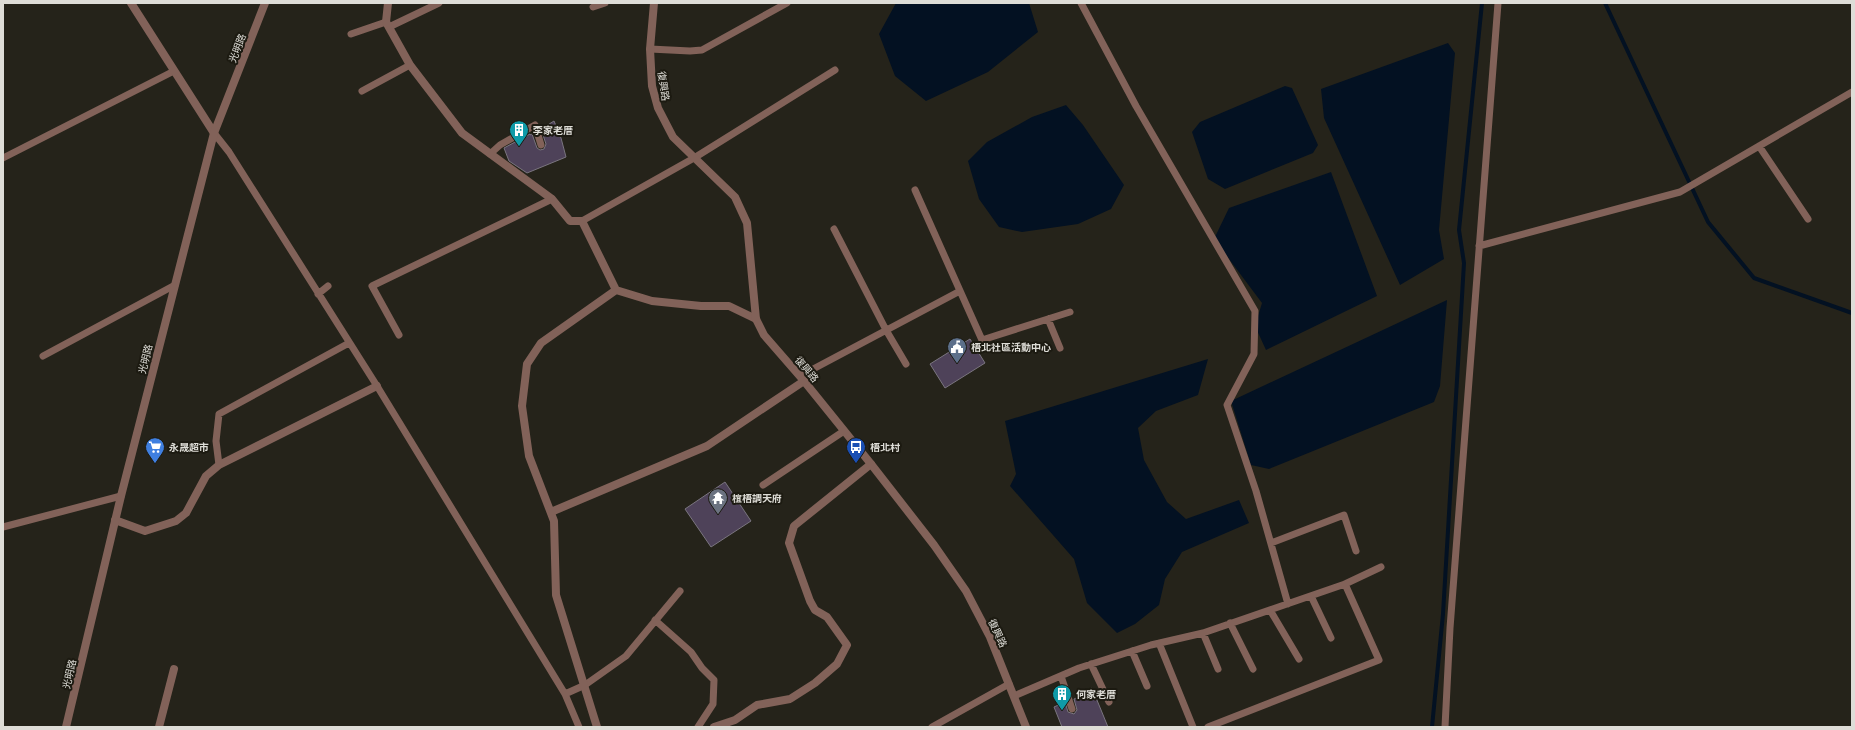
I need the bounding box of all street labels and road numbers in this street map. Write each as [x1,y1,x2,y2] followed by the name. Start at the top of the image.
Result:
[227,32,249,65] street label: 光明路
[655,70,671,102] street label: 復興路
[137,343,155,375] street label: 光明路
[792,354,821,385] street label: 復興路
[985,617,1009,650] street label: 復興路
[61,658,79,690] street label: 光明路

